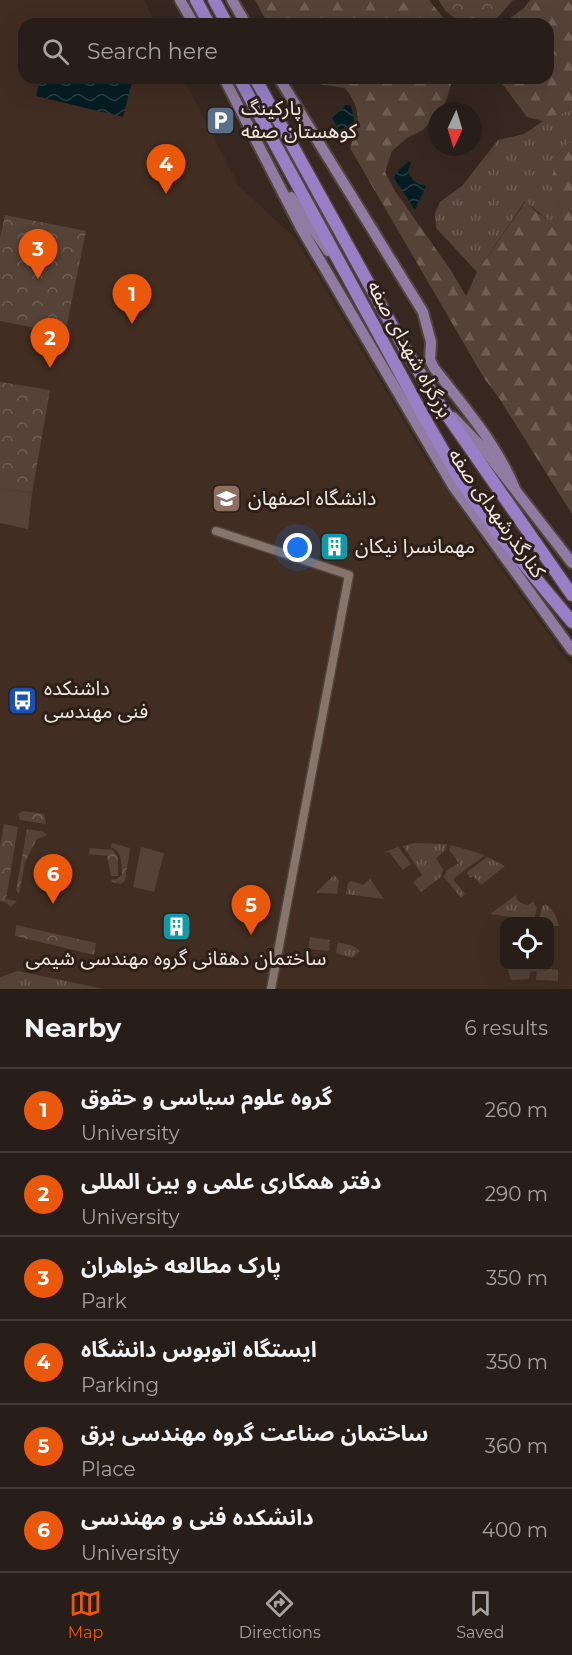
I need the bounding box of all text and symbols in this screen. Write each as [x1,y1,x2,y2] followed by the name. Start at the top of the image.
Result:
[18,18,554,84] search box
[39,35,72,68] icon: search
[87,38,218,65] text: Search here
[241,96,358,143] place label: پارکینگ کوهستان صفه
[428,102,482,156] north arrow
[204,104,236,136] parking icon: پارکینگ کوهستان صفه
[146,144,186,194] pin: 4
[18,230,57,279] pin: 3
[112,274,152,324] pin: 1
[362,276,458,422] street label: بزرگراه شهدای صفه
[31,318,70,368] pin: 2
[443,444,551,583] street label: کنارگذرشهدای صفه
[211,482,243,514] school or university icon: دانشگاه اصفهان
[248,486,376,510] place label: دانشگاه اصفهان
[318,530,350,562] building icon: مهمانسرا نیکان
[283,533,312,562] your location
[355,534,475,558] place label: مهمانسرا نیکان
[44,676,148,723] place label: داشنکده فنی مهندسی
[7,684,39,716] bus stop icon: داشنکده فنی مهندسی
[34,854,72,904] pin: 6
[232,886,270,935] pin: 5
[160,911,192,943] building icon: ساختمان دهقانی گروه مهندسی شیمی
[500,917,554,971] map controls
[500,917,554,971] button: locate
[26,946,326,970] place label: ساختمان دهقانی گروه مهندسی شیمی
[24,1012,121,1044] text: Nearby
[464,1016,548,1040] text: 6 results
[81,1084,332,1111] text: گروه علوم سیاسی و حقوق
[40,1098,47,1122] text: 1
[485,1098,548,1122] text: 260 m
[81,1121,180,1145] text: University
[81,1168,381,1195] text: دفتر همکاری علمی و بین المللی
[38,1182,49,1206] text: 2
[485,1182,548,1206] text: 290 m
[81,1205,180,1229] text: University
[81,1252,281,1279] text: پارک مطالعه خواهران
[38,1266,49,1290] text: 3
[486,1266,548,1290] text: 350 m
[81,1289,127,1313] text: Park
[81,1336,317,1363] text: ایستگاه اتوبوس دانشگاه
[37,1350,50,1374] text: 4
[486,1350,548,1374] text: 350 m
[81,1373,159,1397] text: Parking
[81,1420,429,1447] text: ساختمان صناعت گروه مهندسی برق
[38,1434,49,1458] text: 5
[485,1434,548,1458] text: 360 m
[81,1457,136,1481] text: Place
[81,1504,314,1531] text: دانشکده فنی و مهندسی
[37,1518,50,1542] text: 6
[482,1518,548,1542] text: 400 m
[81,1541,180,1565] text: University
[68,1587,103,1642] tab: Map
[239,1587,321,1642] tab: Directions
[456,1587,504,1642] tab: Saved

